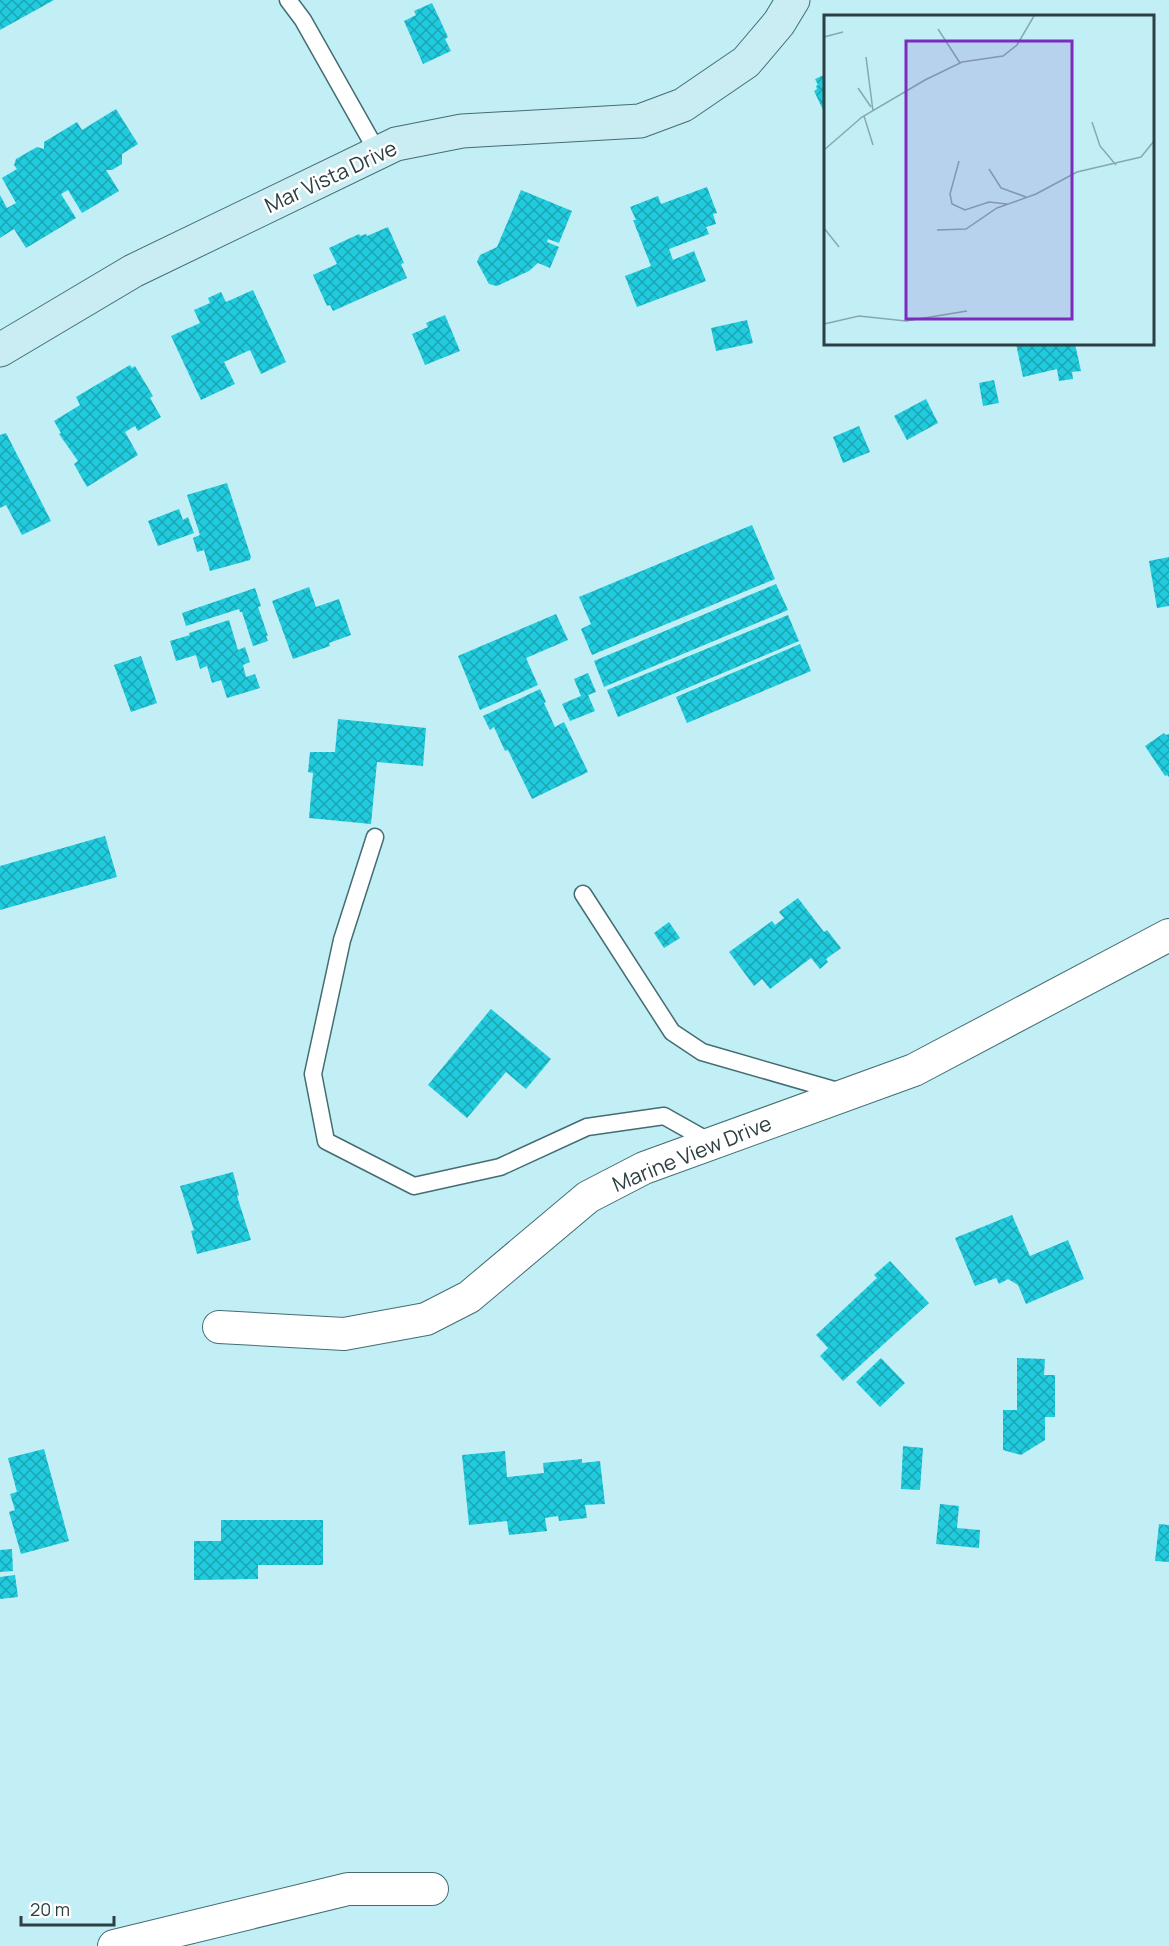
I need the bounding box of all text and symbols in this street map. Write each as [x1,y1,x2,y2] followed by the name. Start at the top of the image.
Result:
[824,15,1154,345] inset map
[260,133,401,219] street label: Mar Vista Drive
[608,1108,775,1198] street label: Marine View Drive
[21,1889,114,1927] scale bar
[30,1897,70,1921] text: 20 m

